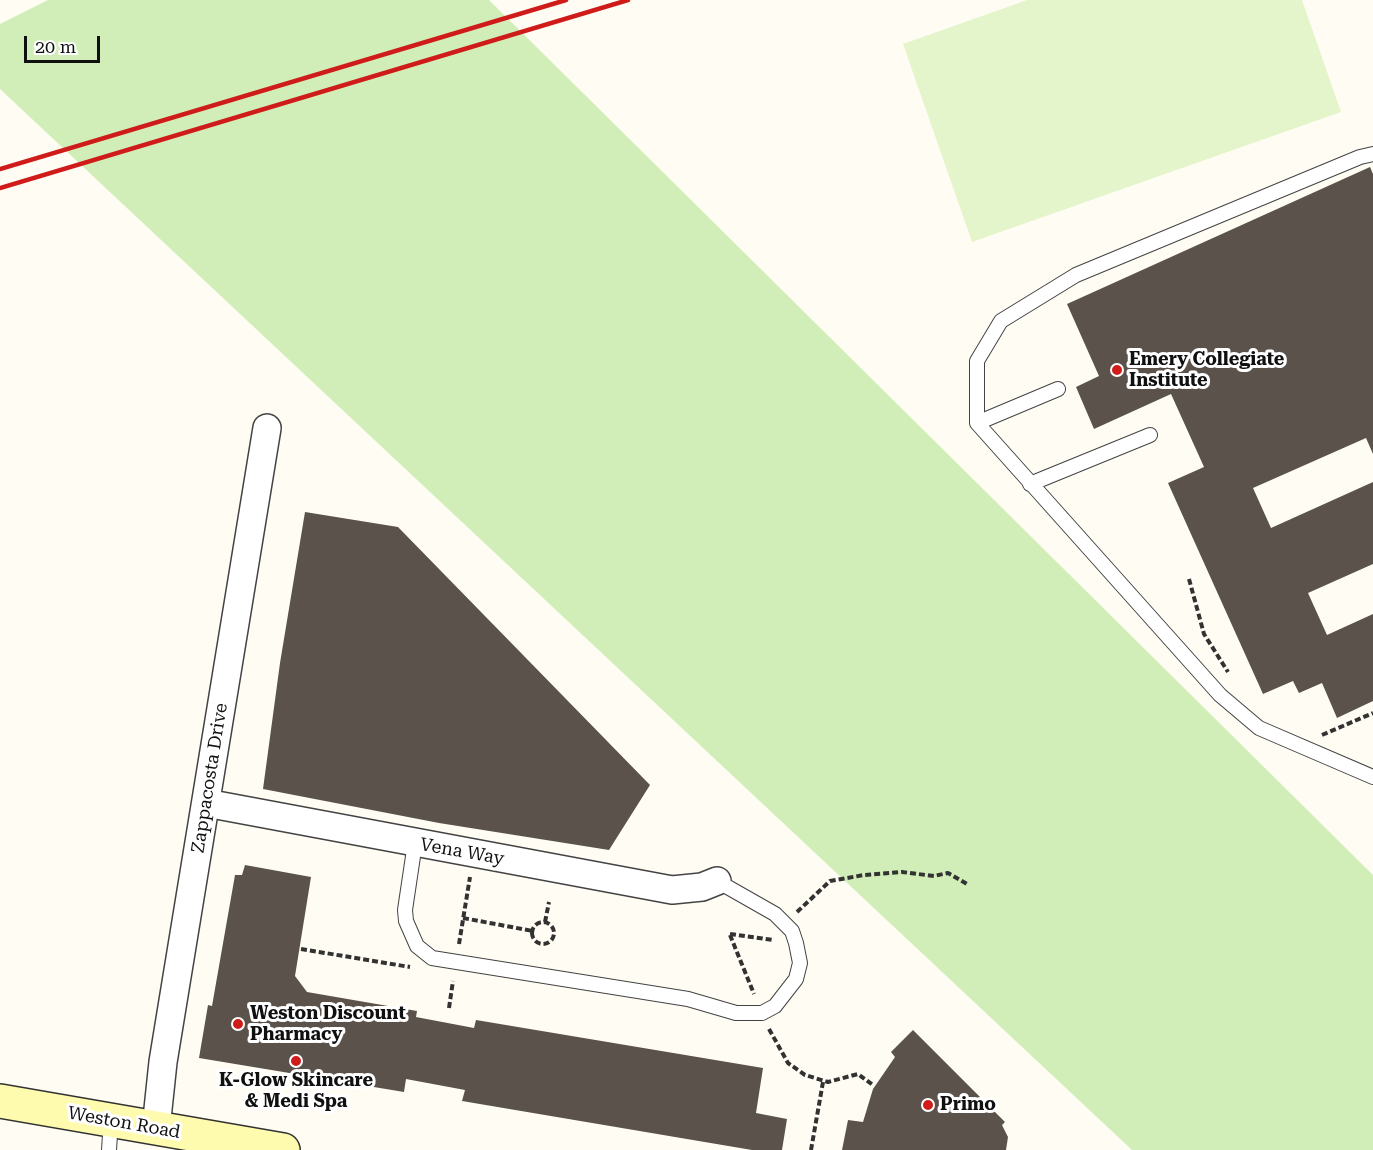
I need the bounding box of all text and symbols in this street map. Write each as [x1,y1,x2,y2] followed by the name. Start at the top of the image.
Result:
[27,24,104,62] scale bar
[35,36,76,57] text: 20 m
[1129,349,1284,392] place label: Emery Collegiate Institute
[1110,363,1124,377] marker: Emery Collegiate Institute
[187,701,233,855] street label: Zappacosta Drive
[418,834,506,870] street label: Vena Way
[250,1003,406,1046] place label: Weston Discount Pharmacy
[231,1017,245,1031] marker: Weston Discount Pharmacy
[289,1054,303,1068] marker: K-Glow Skincare & Medi Spa
[219,1070,373,1112] place label: K-Glow Skincare & Medi Spa
[940,1094,996,1116] place label: Primo
[921,1098,935,1112] marker: Primo
[66,1102,182,1144] street label: Weston Road

